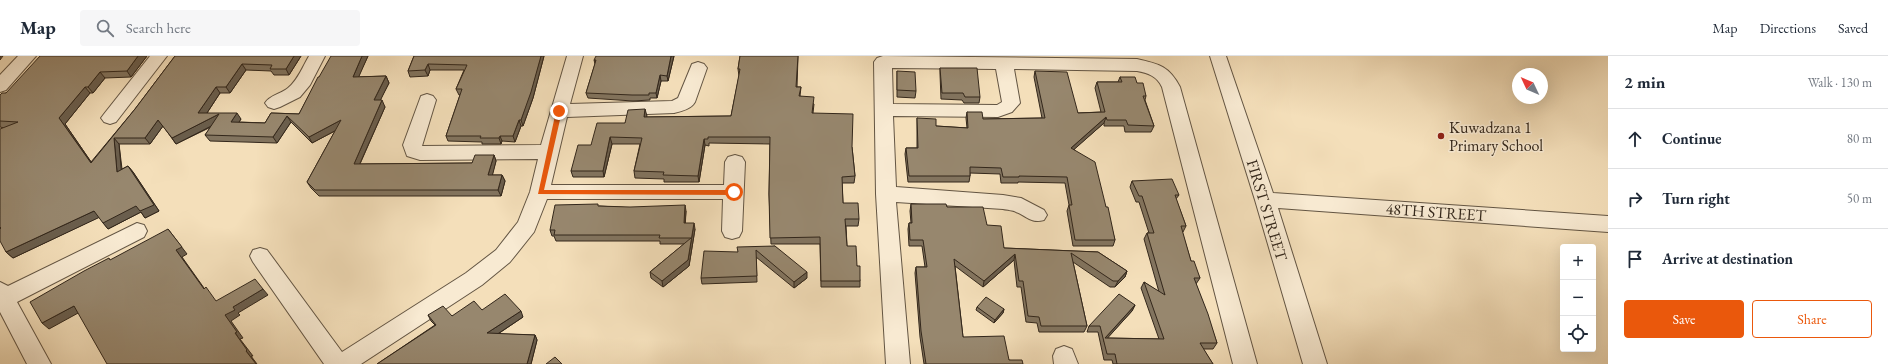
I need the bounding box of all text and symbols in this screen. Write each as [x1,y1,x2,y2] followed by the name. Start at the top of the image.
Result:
[80,10,360,46] search box
[20,15,56,40] text: Map
[94,17,116,39] icon: search
[126,18,191,37] text: Search here
[1712,19,1738,37] text: Map
[1760,19,1816,37] text: Directions
[1838,19,1868,37] text: Saved
[1512,68,1548,104] north arrow
[1624,71,1665,93] text: 2 min
[1808,74,1872,91] text: Walk · 130 m
[550,102,568,120] route end
[1449,117,1543,156] place label: Kuwadzana 1 Primary School
[1624,128,1646,150] icon: ahead
[1662,129,1722,148] text: Continue
[1847,130,1872,147] text: 80 m
[1436,131,1446,141] marker: Kuwadzana 1 Primary School
[1242,157,1292,263] street label: FIRST STREET
[725,183,743,201] route start
[1624,188,1646,210] icon: right
[1662,189,1730,208] text: Turn right
[1847,190,1872,207] text: 50 m
[1385,198,1487,226] street label: 48TH STREET
[1560,244,1596,352] map controls
[1560,244,1596,280] button: +
[1624,248,1646,270] icon: arrive
[1662,249,1793,268] text: Arrive at destination
[1560,280,1596,316] button: −
[1624,300,1744,338] button: Save
[1752,300,1872,338] button: Share
[1560,316,1596,352] button: locate

